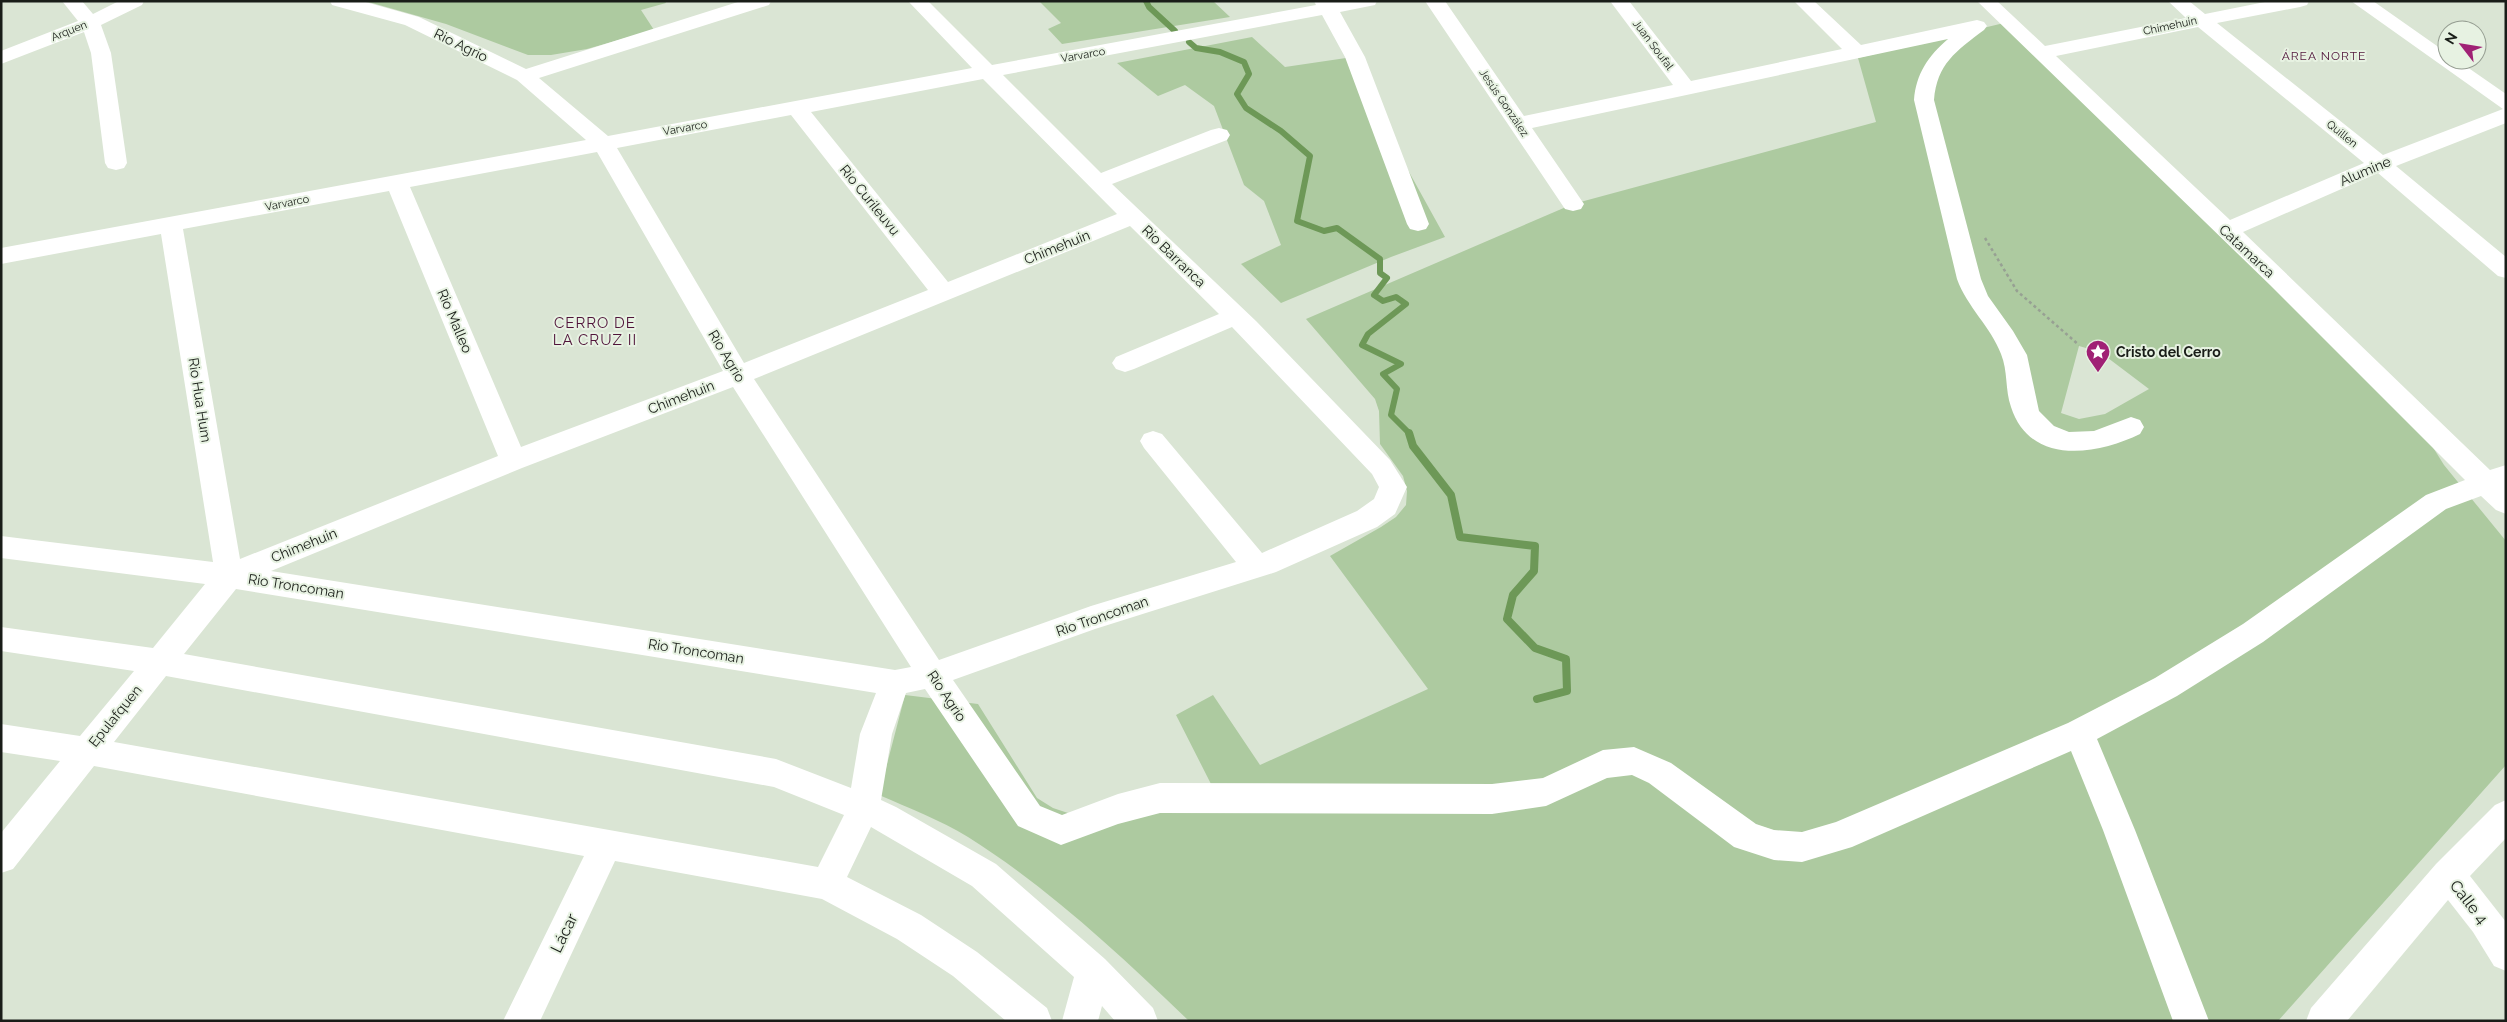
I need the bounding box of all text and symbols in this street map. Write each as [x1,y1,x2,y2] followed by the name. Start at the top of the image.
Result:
[2142,14,2198,38] street label: Chimehuin
[1630,17,1676,73] street label: Juan Soufal
[49,18,89,44] street label: Arquen
[2437,20,2487,70] north arrow
[432,25,490,65] street label: Rio Agrio
[2441,30,2460,47] text: N
[1060,45,1107,65] street label: Varvarco
[2282,49,2366,63] district label: ÁREA NORTE
[1477,67,1532,140] street label: Jesús González
[662,118,709,138] street label: Varvarco
[2324,118,2360,150] street label: Quillen
[2337,153,2393,189] street label: Alumine
[837,162,903,238] street label: Rio Curileuvu
[264,192,311,214] street label: Varvarco
[2216,221,2278,281] street label: Catamarca
[1139,222,1209,290] street label: Rio Barranca
[1022,227,1092,267] street label: Chimehuin
[434,287,476,355] street label: Rio Malleo
[553,314,637,349] district label: CERRO DE LA CRUZ II
[705,327,749,385] street label: Rio Agrio
[2085,339,2111,373] place icon: Cristo del Cerro
[2116,344,2221,360] place label: Cristo del Cerro
[185,357,215,443] street label: Rio Hua Hum
[646,377,716,417] street label: Chimehuin
[269,525,339,565] street label: Chimehuin
[247,571,345,601] street label: Rio Troncoman
[1054,593,1150,639] street label: Rio Troncoman
[647,636,745,666] street label: Rio Troncoman
[924,668,970,724] street label: Rio Agrio
[85,682,145,750] street label: Epulafquen
[2446,876,2492,928] street label: Calle 4
[546,910,582,956] street label: Lácar

